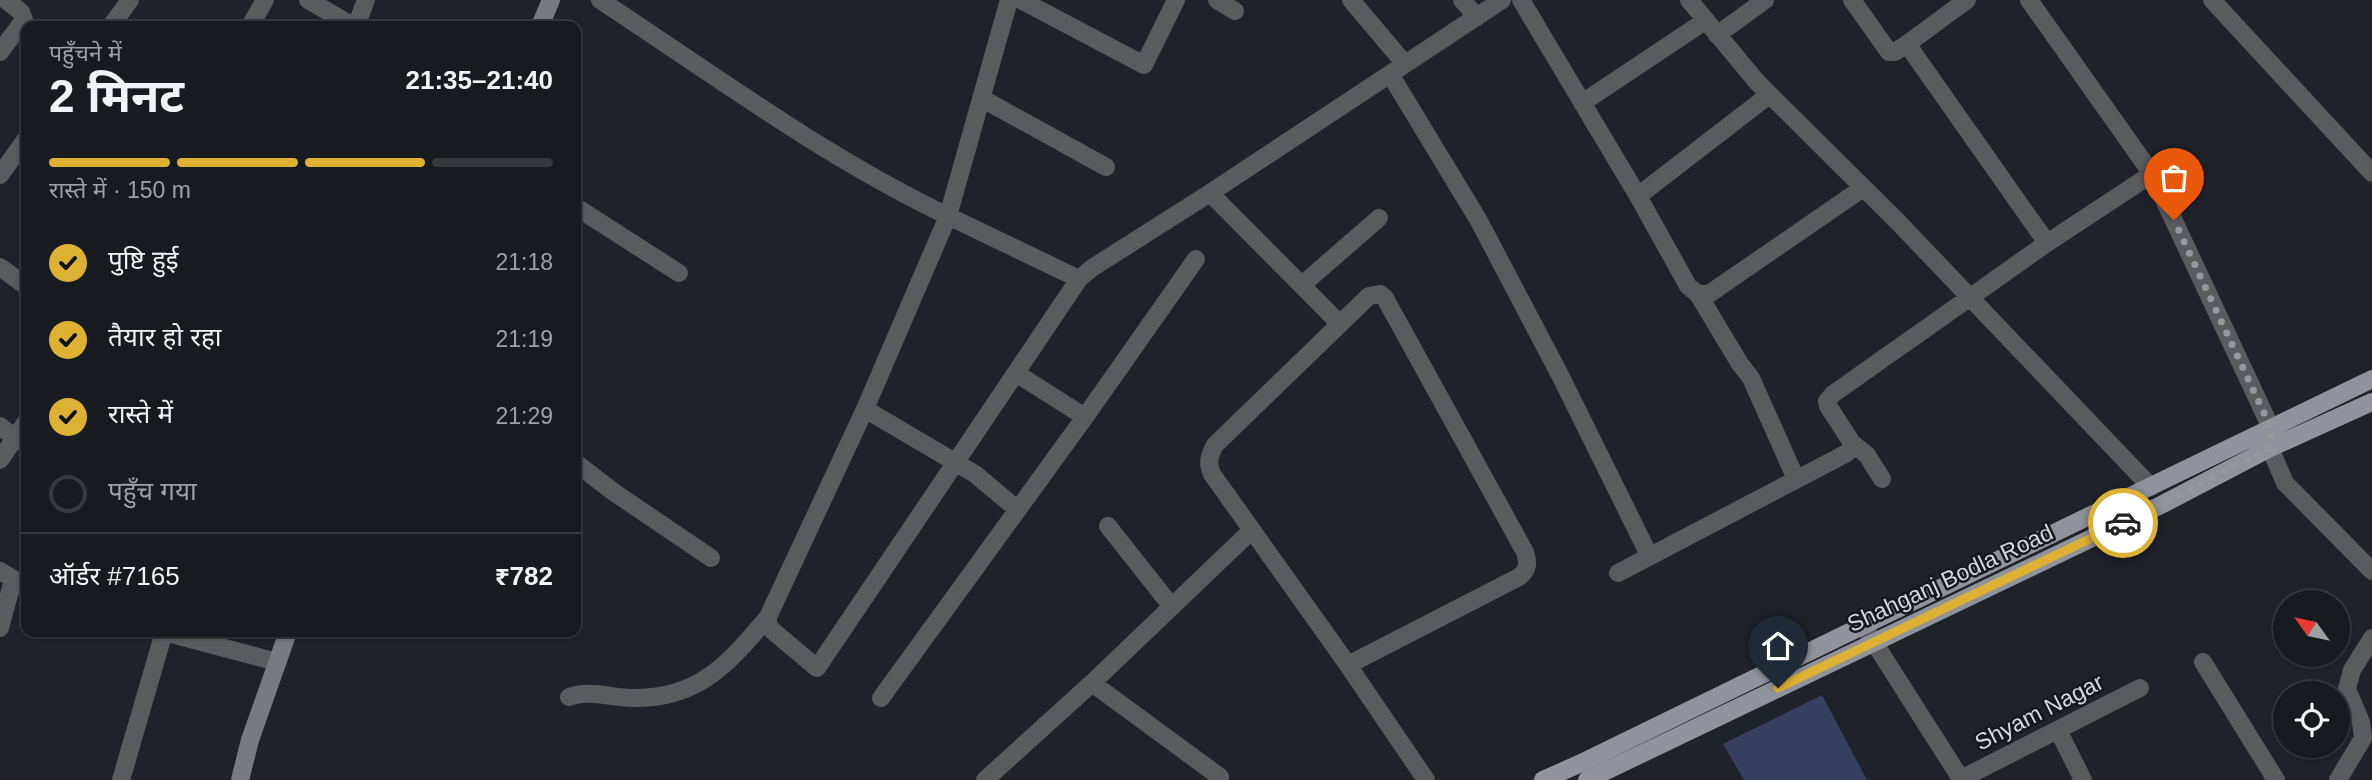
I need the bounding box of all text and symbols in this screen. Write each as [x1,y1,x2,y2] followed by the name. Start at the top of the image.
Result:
[49,40,122,66] text: पहुँचने में
[406,65,553,95] text: 21:35–21:40
[49,70,184,122] text: 2 मिनट
[2144,148,2204,220] pin
[2155,159,2193,197] icon: bag
[49,177,191,203] text: रास्ते में · 150 m
[49,244,87,282] icon: check
[108,245,178,275] text: पुष्टि हुई
[495,249,553,275] text: 21:18
[49,321,87,359] icon: check
[108,322,221,352] text: तैयार हो रहा
[495,326,553,352] text: 21:19
[49,398,87,436] icon: check
[108,399,173,429] text: रास्ते में
[495,403,553,429] text: 21:29
[108,476,197,506] text: पहुँच गया
[2088,488,2158,558] courier
[2104,504,2142,542] icon: car
[1843,519,2057,637] street label: Shahganj Bodla Road
[49,561,180,591] text: ऑर्डर #7165
[495,561,553,591] text: ₹782
[2273,590,2350,667] north arrow
[2273,590,2350,758] map controls
[1748,616,1808,688] pin
[1759,627,1797,665] icon: home
[1970,668,2108,756] street label: Shyam Nagar
[2273,681,2350,758] button: locate

